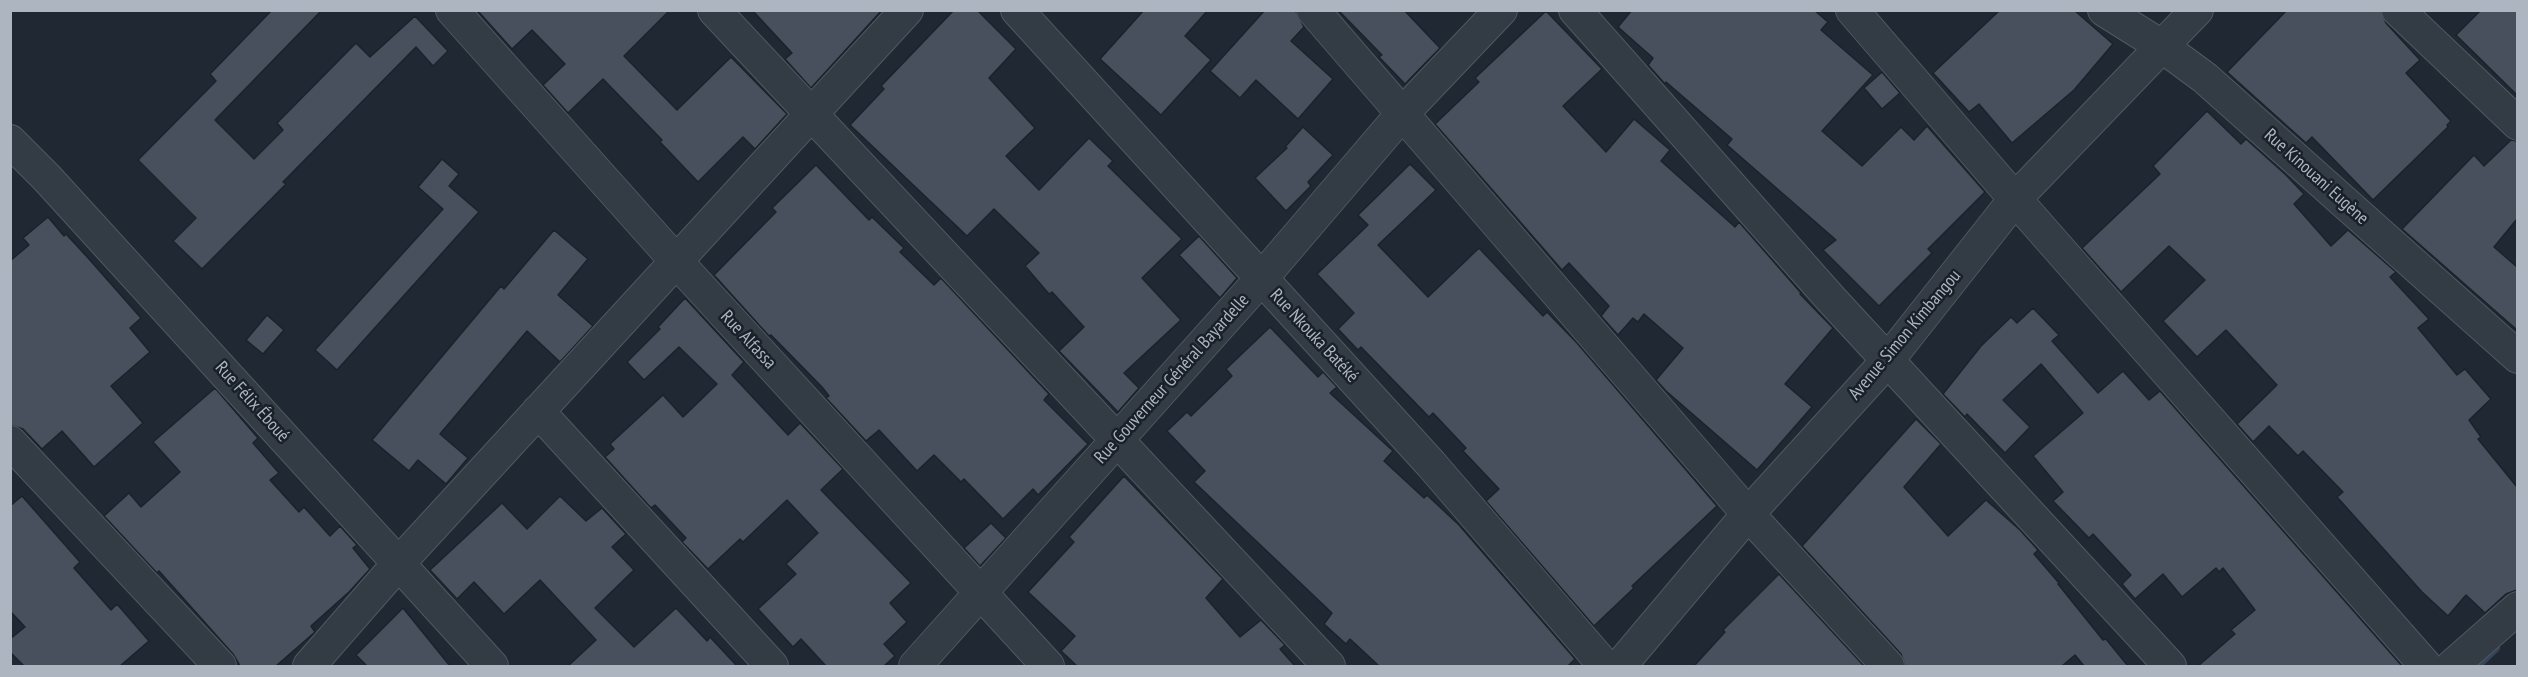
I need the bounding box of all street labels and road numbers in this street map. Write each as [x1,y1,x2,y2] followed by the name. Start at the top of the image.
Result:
[2259,125,2373,229] street label: Rue Kinouani Eugène
[1844,266,1966,404] street label: Avenue Simon Kimbangou
[1265,285,1363,387] street label: Rue Nkouka Batéké
[1090,290,1254,468] street label: Rue Gouverneur Général Bayardelle
[716,306,780,374] street label: Rue Alfassa
[210,357,294,447] street label: Rue Félix Éboué

